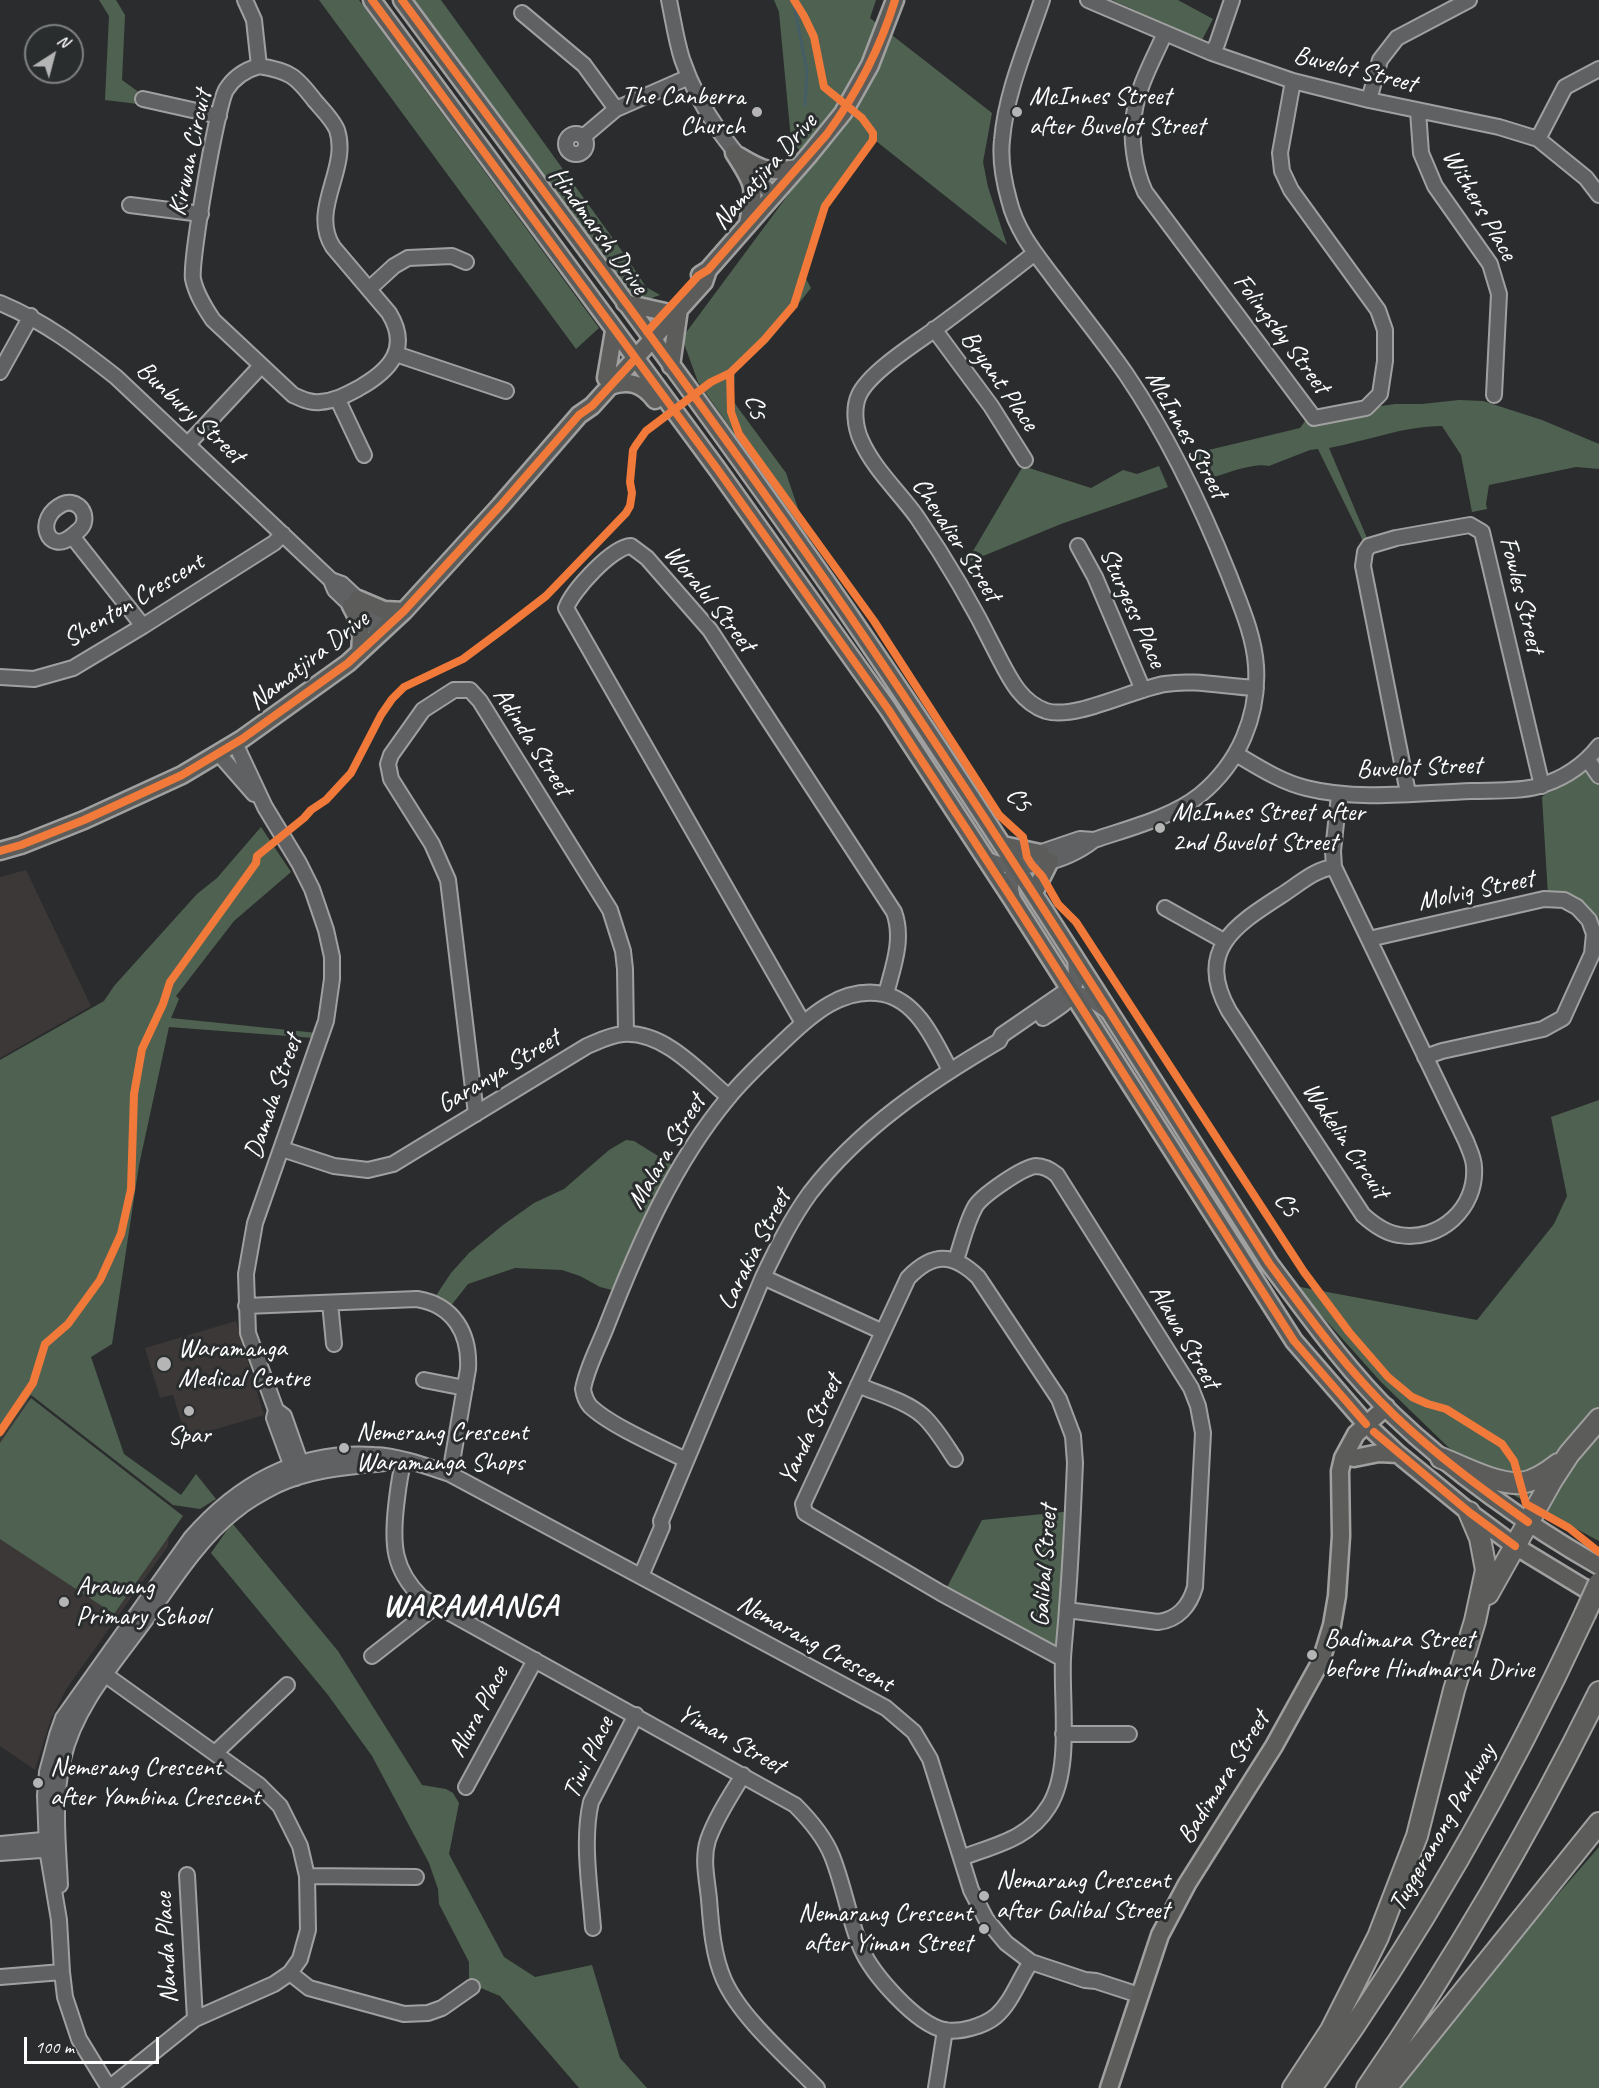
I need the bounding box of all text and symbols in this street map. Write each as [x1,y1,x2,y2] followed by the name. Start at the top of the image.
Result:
[24,24,84,84] north arrow
[54,30,73,52] text: N
[1290,40,1420,100] street label: Buvelot Street
[621,81,745,142] place label: The Canberra Church
[1029,81,1205,142] place label: McInnes Street after Buvelot Street
[162,87,220,219] street label: Kirwan Circuit
[750,105,764,119] marker: The Canberra Church
[1010,105,1024,119] marker: McInnes Street after Buvelot Street
[706,107,824,237] street label: Namatjira Drive
[1435,144,1523,266] street label: Withers Place
[541,161,655,301] street label: Hindmarsh Drive
[1226,268,1336,400] street label: Folingsby Street
[953,325,1045,437] street label: Bryant Place
[129,355,251,471] street label: Bunbury Street
[1138,365,1234,505] street label: McInnes Street
[737,392,773,422] street label: C5
[904,472,1008,608] street label: Chevalier Street
[1492,534,1550,656] street label: Fowles Street
[656,539,762,659] street label: Woralul Street
[1092,543,1172,673] street label: Sturgess Place
[58,547,210,655] street label: Shenton Crescent
[243,604,375,718] street label: Namatjira Drive
[485,682,579,802] street label: Adinda Street
[1356,750,1482,786] street label: Buvelot Street
[998,781,1038,819] street label: C5
[1172,797,1365,858] place label: McInnes Street after 2nd Buvelot Street
[1153,821,1167,835] marker: McInnes Street after 2nd Buvelot Street
[1415,863,1537,919] street label: Molvig Street
[432,1023,566,1121] street label: Garanya Street
[238,1031,310,1163] street label: Damala Street
[1295,1077,1395,1205] street label: Wakelin Circuit
[621,1089,713,1215] street label: Malara Street
[711,1185,799,1315] street label: Larakia Street
[1266,1186,1306,1224] street label: C5
[1142,1279,1226,1395] street label: Alawa Street
[178,1333,310,1394] place label: Waramanga Medical Centre
[155,1355,173,1373] marker: Waramanga Medical Centre
[772,1370,850,1490] street label: Yanda Street
[182,1404,196,1418] marker: Spar
[356,1417,528,1478] place label: Nemerang Crescent Waramanga Shops
[167,1420,211,1452] place label: Spar
[337,1441,351,1455] marker: Nemerang Crescent Waramanga Shops
[1025,1504,1065,1628] street label: Galibal Street
[76,1571,209,1632] place label: Arawang Primary School
[731,1588,899,1700] street label: Nemarang Crescent
[384,1589,558,1627] district label: WARAMANGA
[57,1595,71,1609] marker: Arawang Primary School
[1324,1624,1534,1685] place label: Badimara Street before Hindmarsh Drive
[1305,1648,1319,1662] marker: Badimara Street before Hindmarsh Drive
[442,1661,516,1763] street label: Alura Place
[672,1698,790,1782] street label: Yiman Street
[1171,1706,1277,1850] street label: Badimara Street
[556,1712,622,1804] street label: Tiwi Place
[1382,1739,1504,1917] street label: Tuggeranong Parkway
[50,1752,260,1814] place label: Nemerang Crescent after Yambina Crescent
[31,1776,45,1790] marker: Nemerang Crescent after Yambina Crescent
[996,1865,1170,1926] place label: Nemarang Crescent after Galibal Street
[977,1889,991,1903] marker: Nemarang Crescent after Galibal Street
[149,1892,185,2004] street label: Nanda Place
[798,1898,972,1960] place label: Nemarang Crescent after Yiman Street
[977,1922,991,1936] marker: Nemarang Crescent after Yiman Street
[27,2025,162,2063] scale bar
[35,2036,74,2058] text: 100 m

